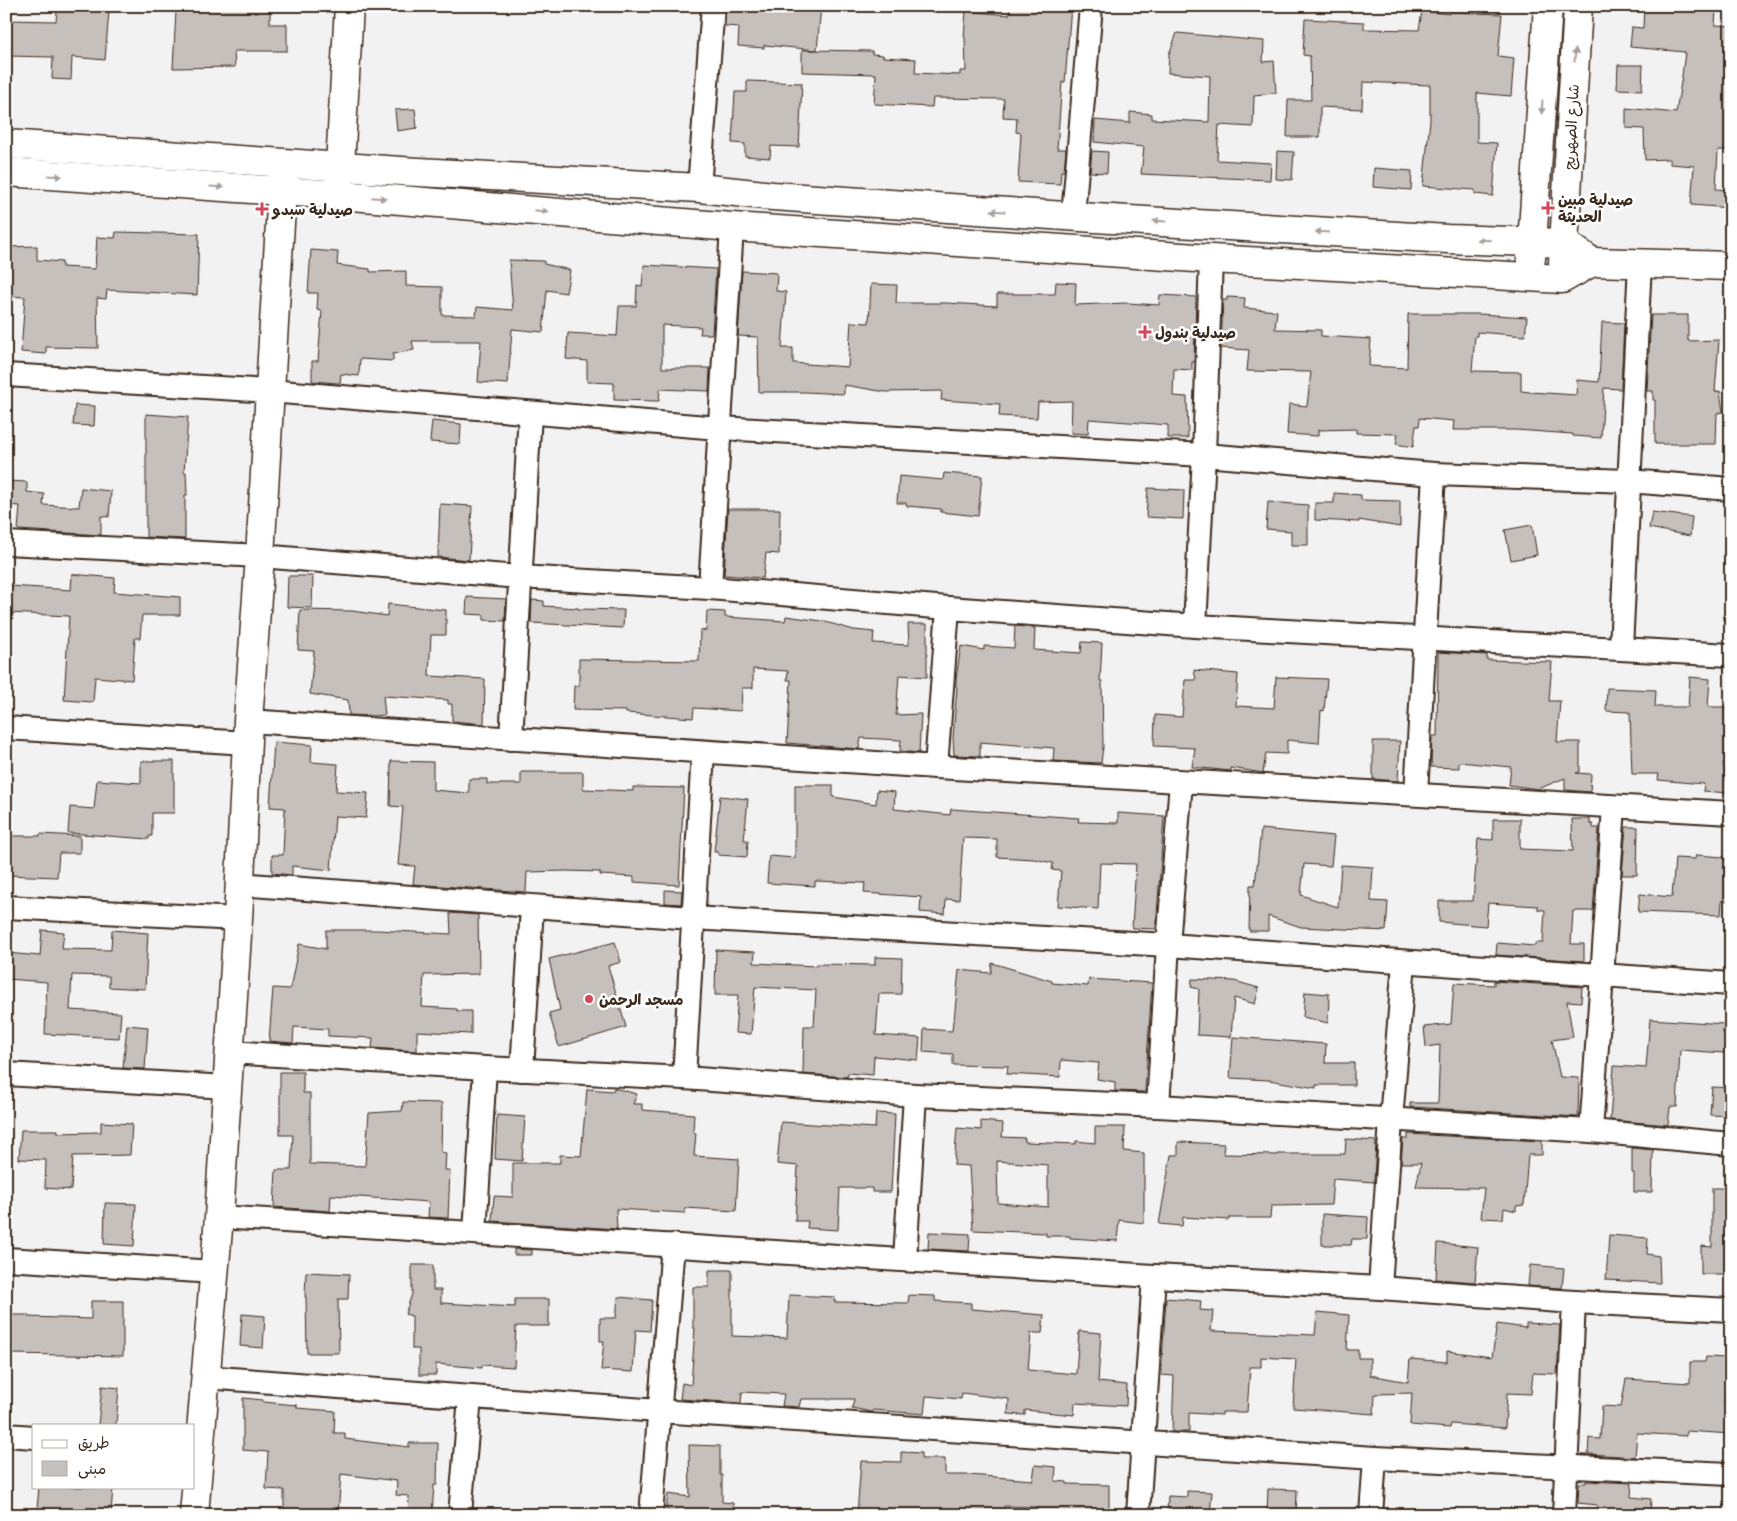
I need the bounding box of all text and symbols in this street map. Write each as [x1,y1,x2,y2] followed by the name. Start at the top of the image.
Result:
[1572,47,1580,63] one-way arrow
[1559,84,1584,170] street label: شارع الصهريج
[1538,100,1546,116] one-way arrow
[47,172,63,180] one-way arrow
[209,184,225,192] one-way arrow
[1558,190,1633,226] place label: صيدلية مبين الحديثة
[371,194,387,202] one-way arrow
[271,200,353,220] place label: صيدلية سبدو
[1542,202,1554,214] marker: صيدلية مبين الحديثة
[256,203,268,215] marker: صيدلية سبدو
[989,206,1005,214] one-way arrow
[533,208,549,216] one-way arrow
[1152,217,1168,225] one-way arrow
[1314,227,1330,235] one-way arrow
[1476,236,1492,244] one-way arrow
[1155,323,1236,342] place label: صيدلية بندول
[1139,326,1151,338] marker: صيدلية بندول
[599,990,683,1009] place label: مسجد الرحمن
[583,993,595,1005] marker: مسجد الرحمن
[32,1424,195,1488] legend
[78,1433,110,1452] text: طريق
[78,1459,106,1479] text: مبنى

